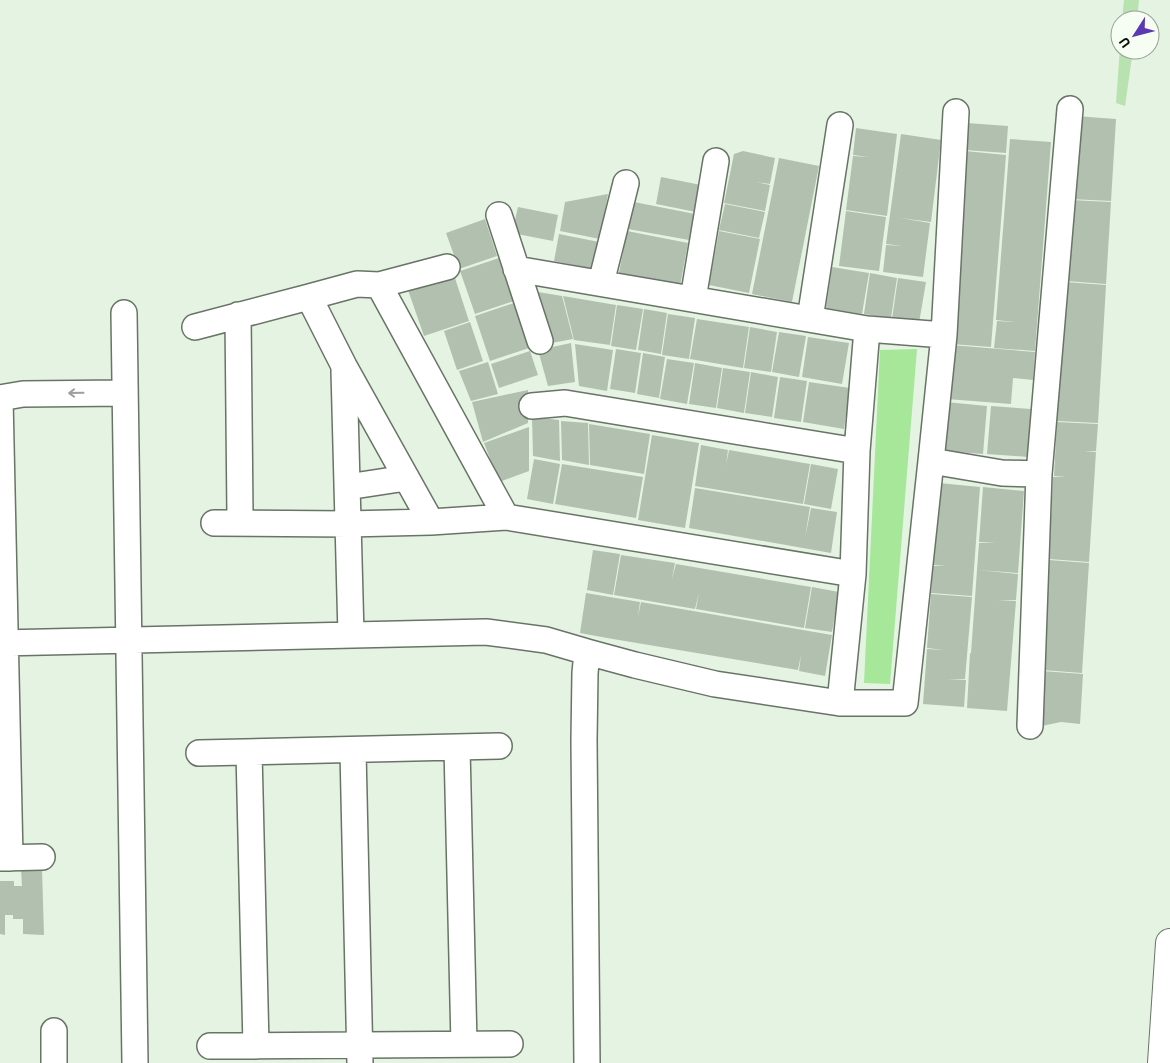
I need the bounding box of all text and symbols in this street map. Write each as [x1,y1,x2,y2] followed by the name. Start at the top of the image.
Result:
[1110,10,1160,60] north arrow
[1113,33,1135,53] text: U
[69,388,85,398] one-way arrow

